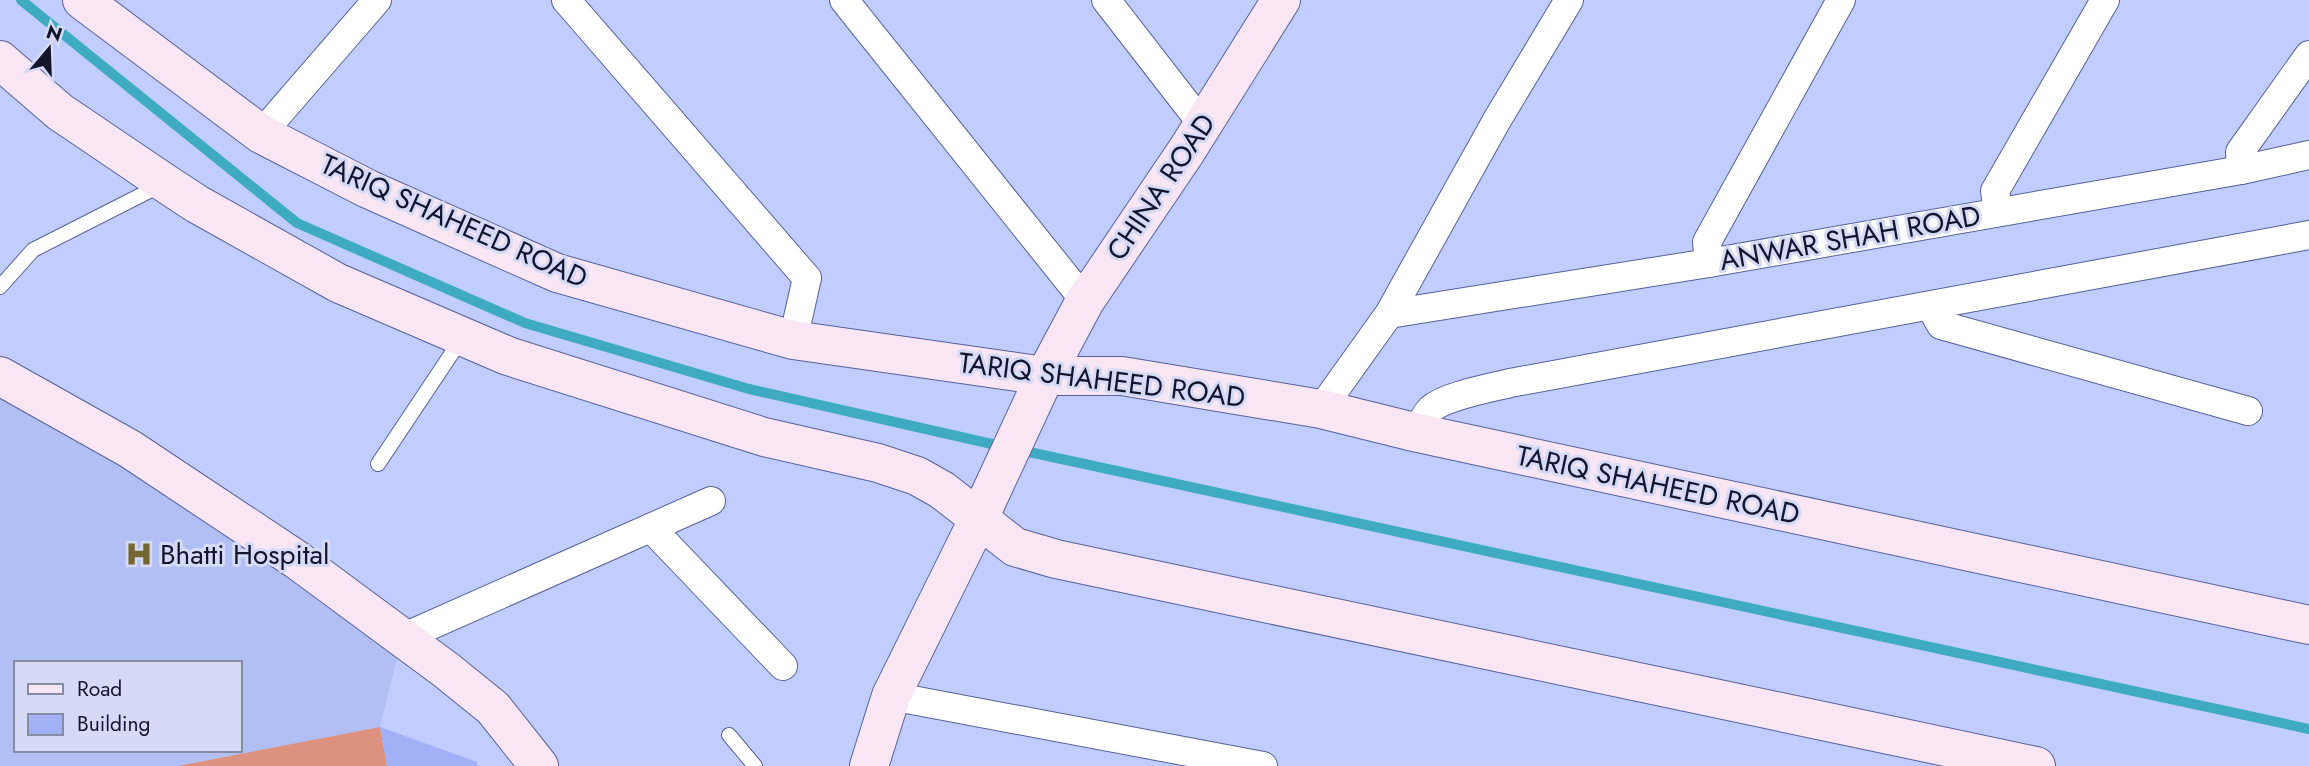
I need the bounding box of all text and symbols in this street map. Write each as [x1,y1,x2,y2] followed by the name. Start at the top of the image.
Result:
[14,14,84,84] north arrow
[43,18,66,49] text: N
[1097,105,1225,269] street label: CHINA ROAD
[314,144,594,298] street label: TARIQ SHAHEED ROAD
[1716,195,1984,281] street label: ANWAR SHAH ROAD
[956,342,1248,418] street label: TARIQ SHAHEED ROAD
[1513,435,1803,535] street label: TARIQ SHAHEED ROAD
[160,534,329,575] place label: Bhatti Hospital
[124,539,154,569] hospital icon: Bhatti Hospital
[14,661,242,752] legend
[77,674,122,704] text: Road
[77,709,150,739] text: Building

